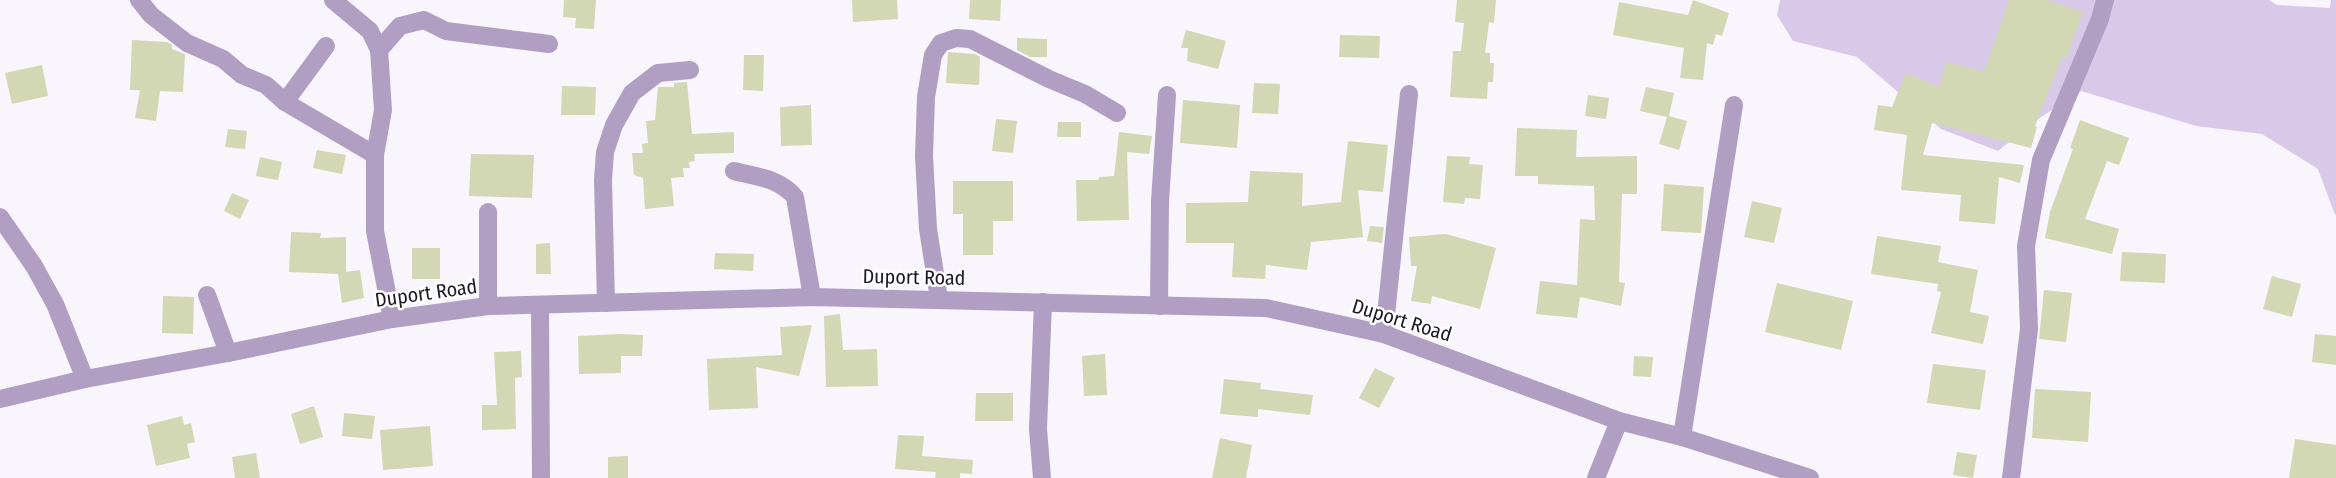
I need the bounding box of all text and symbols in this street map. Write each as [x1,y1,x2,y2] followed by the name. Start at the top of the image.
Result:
[862,264,966,290] street label: Duport Road
[373,274,479,312] street label: Duport Road
[1349,293,1455,347] street label: Duport Road

